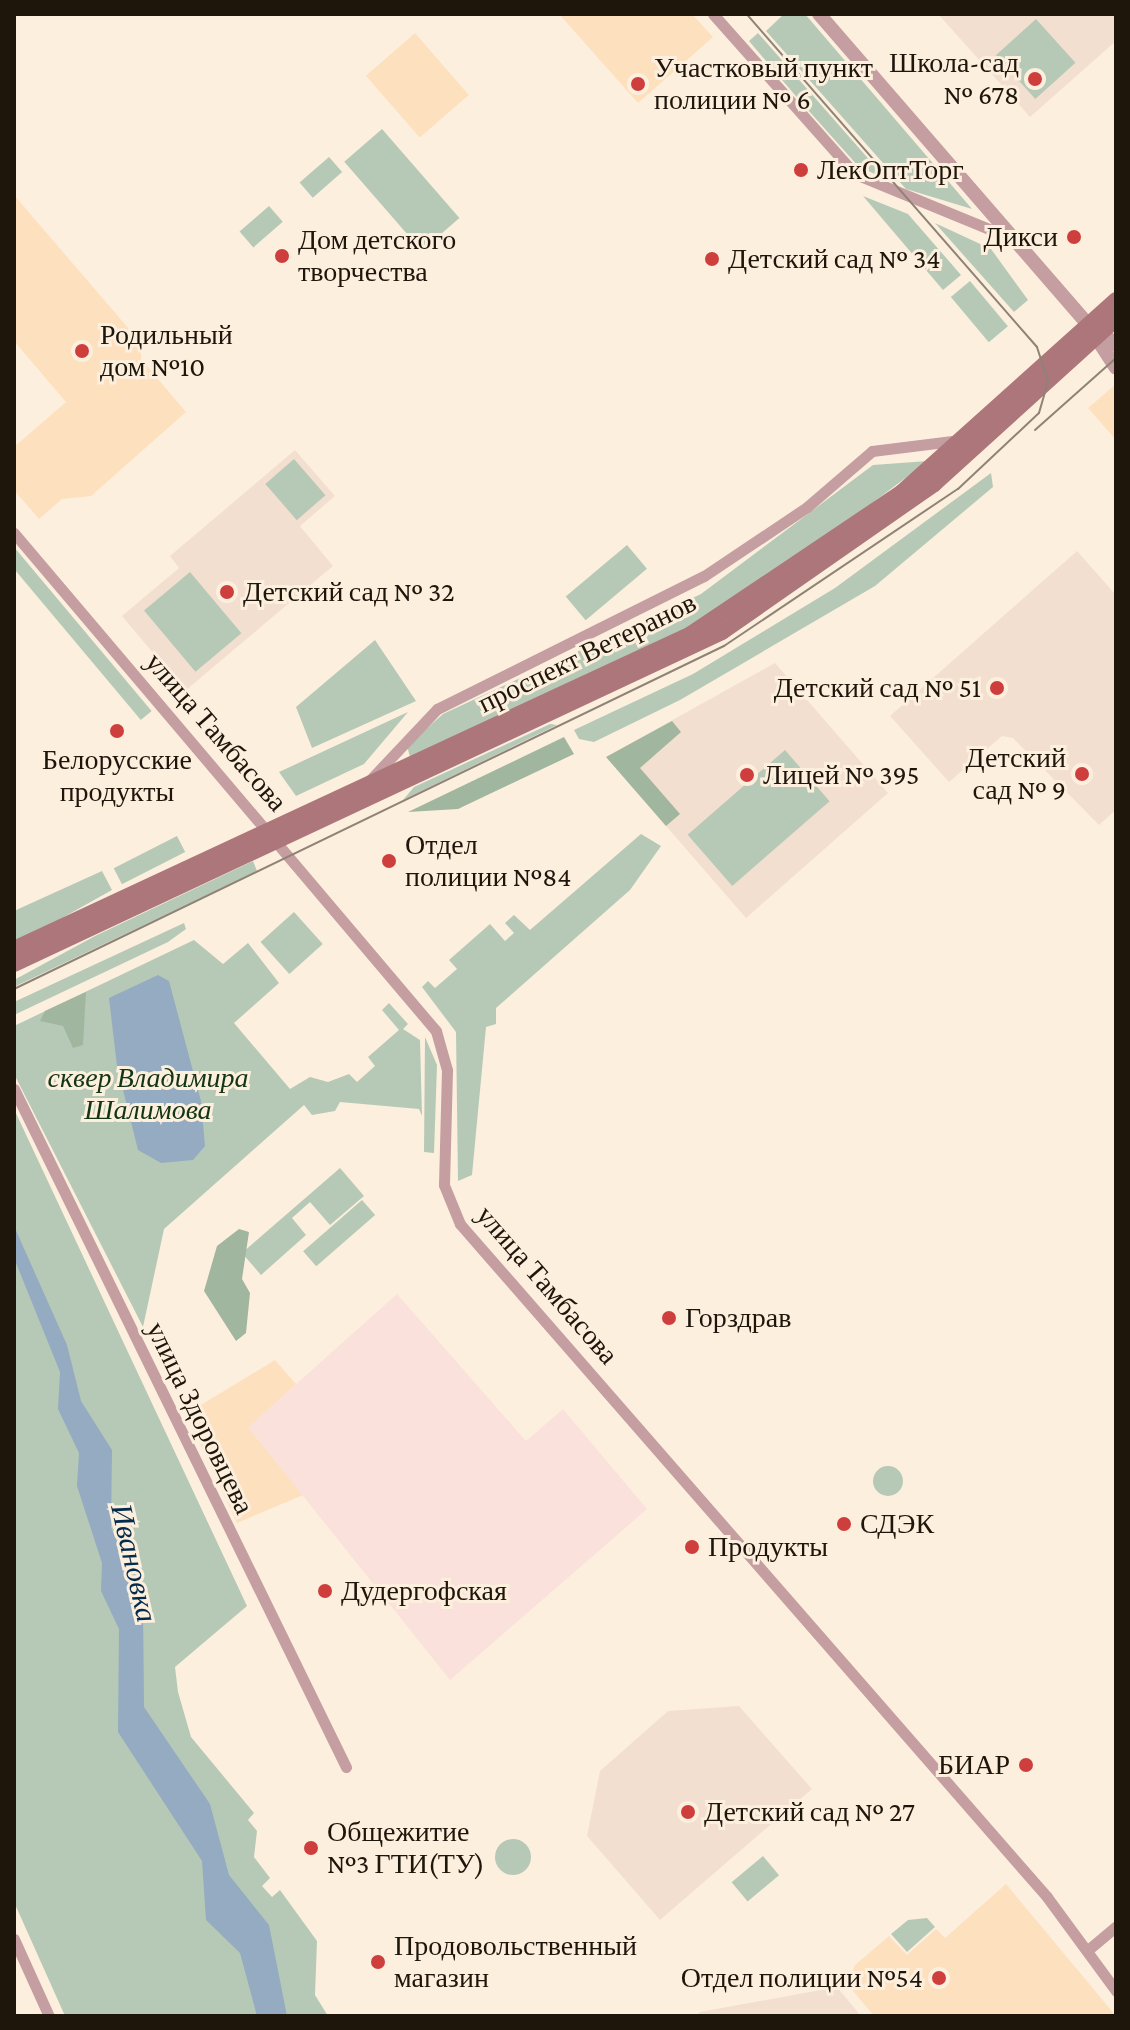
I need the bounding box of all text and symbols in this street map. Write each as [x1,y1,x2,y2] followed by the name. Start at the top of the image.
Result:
[889,46,1019,112] place label: Школа-сад № 678
[654,51,873,117] place label: Участковый пункт полиции № 6
[1026,70,1044,88] marker: Школа-сад № 678
[629,75,647,93] marker: Участковый пункт полиции № 6
[817,153,964,187] place label: ЛекОптТорг
[792,161,810,179] marker: ЛекОптТорг
[984,220,1058,254] place label: Дикси
[298,223,456,289] place label: Дом детского творчества
[1065,228,1083,246] marker: Дикси
[728,242,941,276] place label: Детский сад № 34
[273,247,291,265] marker: Дом детского творчества
[703,250,721,268] marker: Детский сад № 34
[100,318,233,384] place label: Родильный дом №10
[71,340,93,362] marker: Родильный дом №10
[243,575,455,609] place label: Детский сад № 32
[218,583,236,601] marker: Детский сад № 32
[472,586,702,720] street label: проспект Ветеранов
[138,646,294,818] street label: улица Тамбасова
[774,671,981,705] place label: Детский сад № 51
[988,679,1006,697] marker: Детский сад № 51
[108,722,126,740] marker: Белорусские продукты
[966,741,1066,807] place label: Детский сад № 9
[42,743,192,809] place label: Белорусские продукты
[763,758,920,792] place label: Лицей № 395
[1073,765,1091,783] marker: Детский сад № 9
[738,766,756,784] marker: Лицей № 395
[405,828,572,894] place label: Отдел полиции №84
[380,852,398,870] marker: Отдел полиции №84
[47,1061,249,1127] park label: сквер Владимира Шалимова
[469,1199,625,1371] street label: улица Тамбасова
[685,1301,792,1335] place label: Горздрав
[660,1309,678,1327] marker: Горздрав
[139,1316,261,1520] street label: улица Здоровцева
[103,1500,165,1626] water label: Ивановка
[860,1507,934,1541] place label: СДЭК
[835,1515,853,1533] marker: СДЭК
[708,1530,828,1564] place label: Продукты
[683,1538,701,1556] marker: Продукты
[341,1574,507,1608] place label: Дудергофская
[316,1582,334,1600] marker: Дудергофская
[938,1748,1010,1782] place label: БИАР
[1017,1756,1035,1774] marker: БИАР
[704,1795,915,1829] place label: Детский сад № 27
[679,1803,697,1821] marker: Детский сад № 27
[327,1815,485,1881] place label: Общежитие №3 ГТИ(ТУ)
[302,1839,320,1857] marker: Общежитие №3 ГТИ(ТУ)
[394,1929,637,1995] place label: Продовольственный магазин
[369,1953,387,1971] marker: Продовольственный магазин
[681,1961,923,1995] place label: Отдел полиции №54
[930,1969,948,1987] marker: Отдел полиции №54

